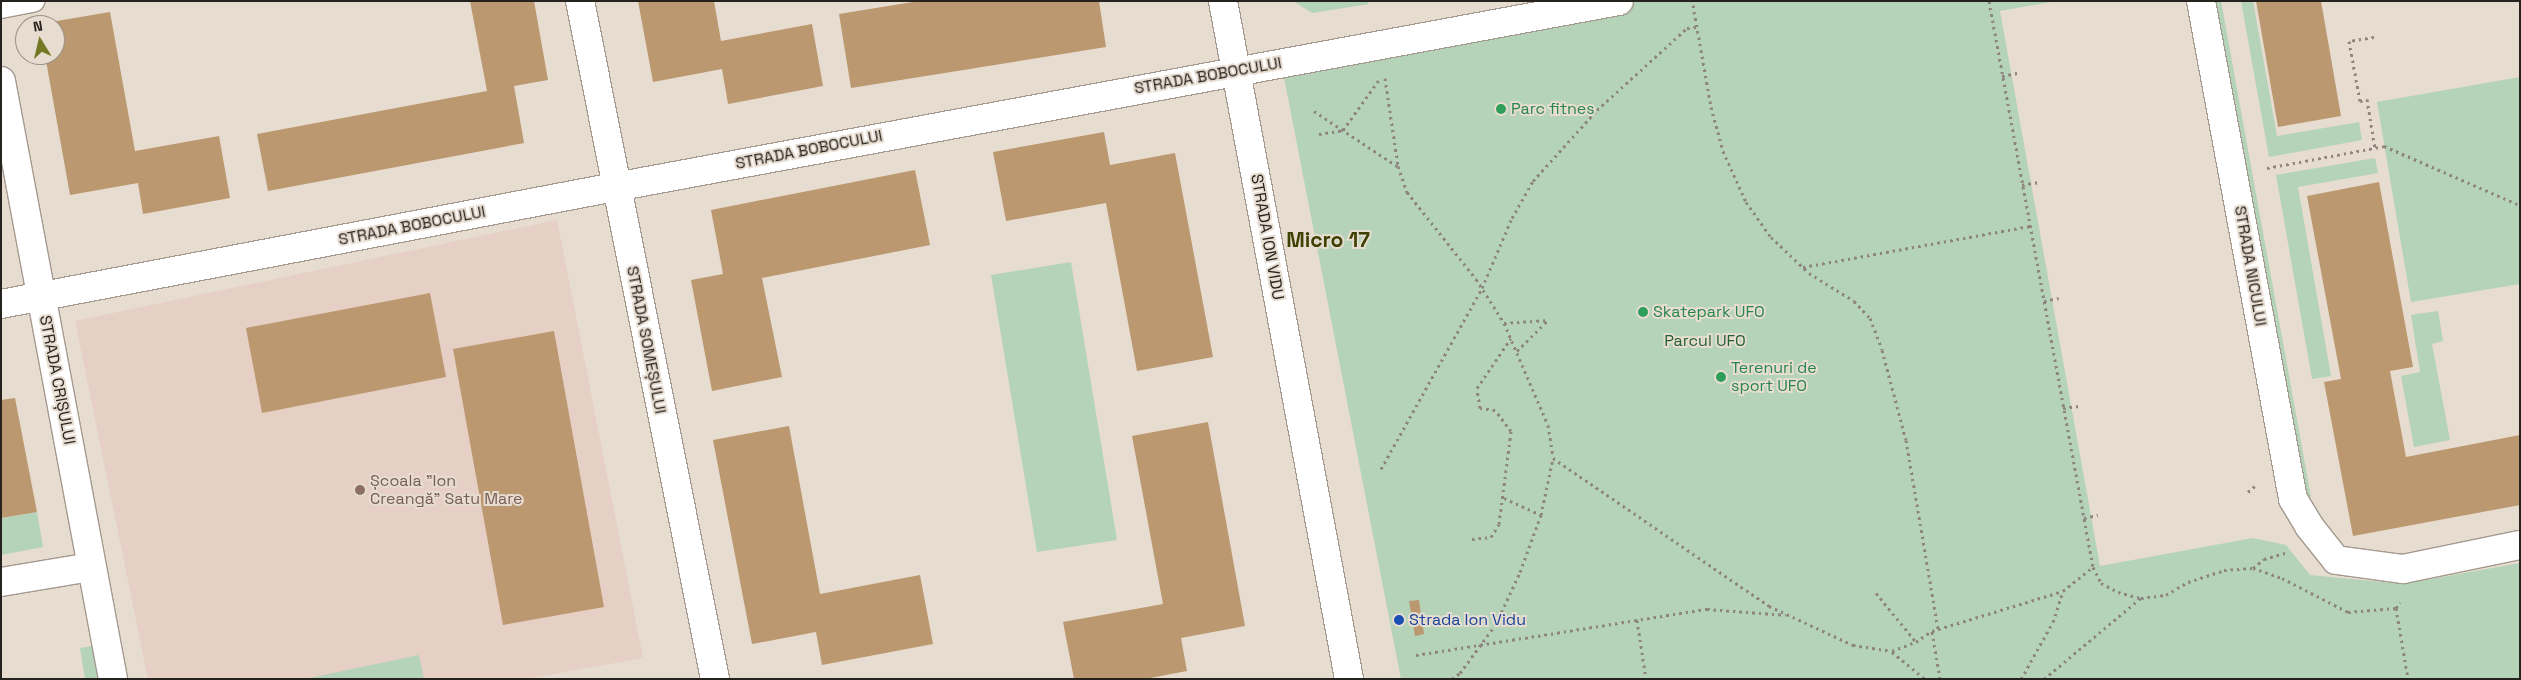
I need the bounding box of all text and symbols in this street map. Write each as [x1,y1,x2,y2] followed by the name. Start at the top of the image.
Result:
[15,15,65,65] north arrow
[32,17,44,36] text: N
[1133,54,1283,98] street label: STRADA BOBOCULUI
[1511,99,1595,119] place label: Parc fitnes
[1495,103,1507,115] marker: Parc fitnes
[734,126,884,174] street label: STRADA BOBOCULUI
[1246,172,1288,302] street label: STRADA ION VIDU
[337,202,487,250] street label: STRADA BOBOCULUI
[2230,204,2270,328] street label: STRADA NICULUI
[1286,227,1370,253] district label: Micro 17
[622,264,670,416] street label: STRADA SOMEȘULUI
[1653,302,1765,322] place label: Skatepark UFO
[1637,306,1649,318] marker: Skatepark UFO
[35,314,79,446] street label: STRADA CRIȘULUI
[1664,331,1746,351] park label: Parcul UFO
[1731,358,1817,396] place label: Terenuri de sport UFO
[1715,371,1727,383] marker: Terenuri de sport UFO
[370,471,522,509] place label: Școala "Ion Creangă" Satu Mare
[354,484,366,496] marker: Școala "Ion Creangă" Satu Mare
[1409,610,1526,630] place label: Strada Ion Vidu
[1393,614,1405,626] marker: Strada Ion Vidu

